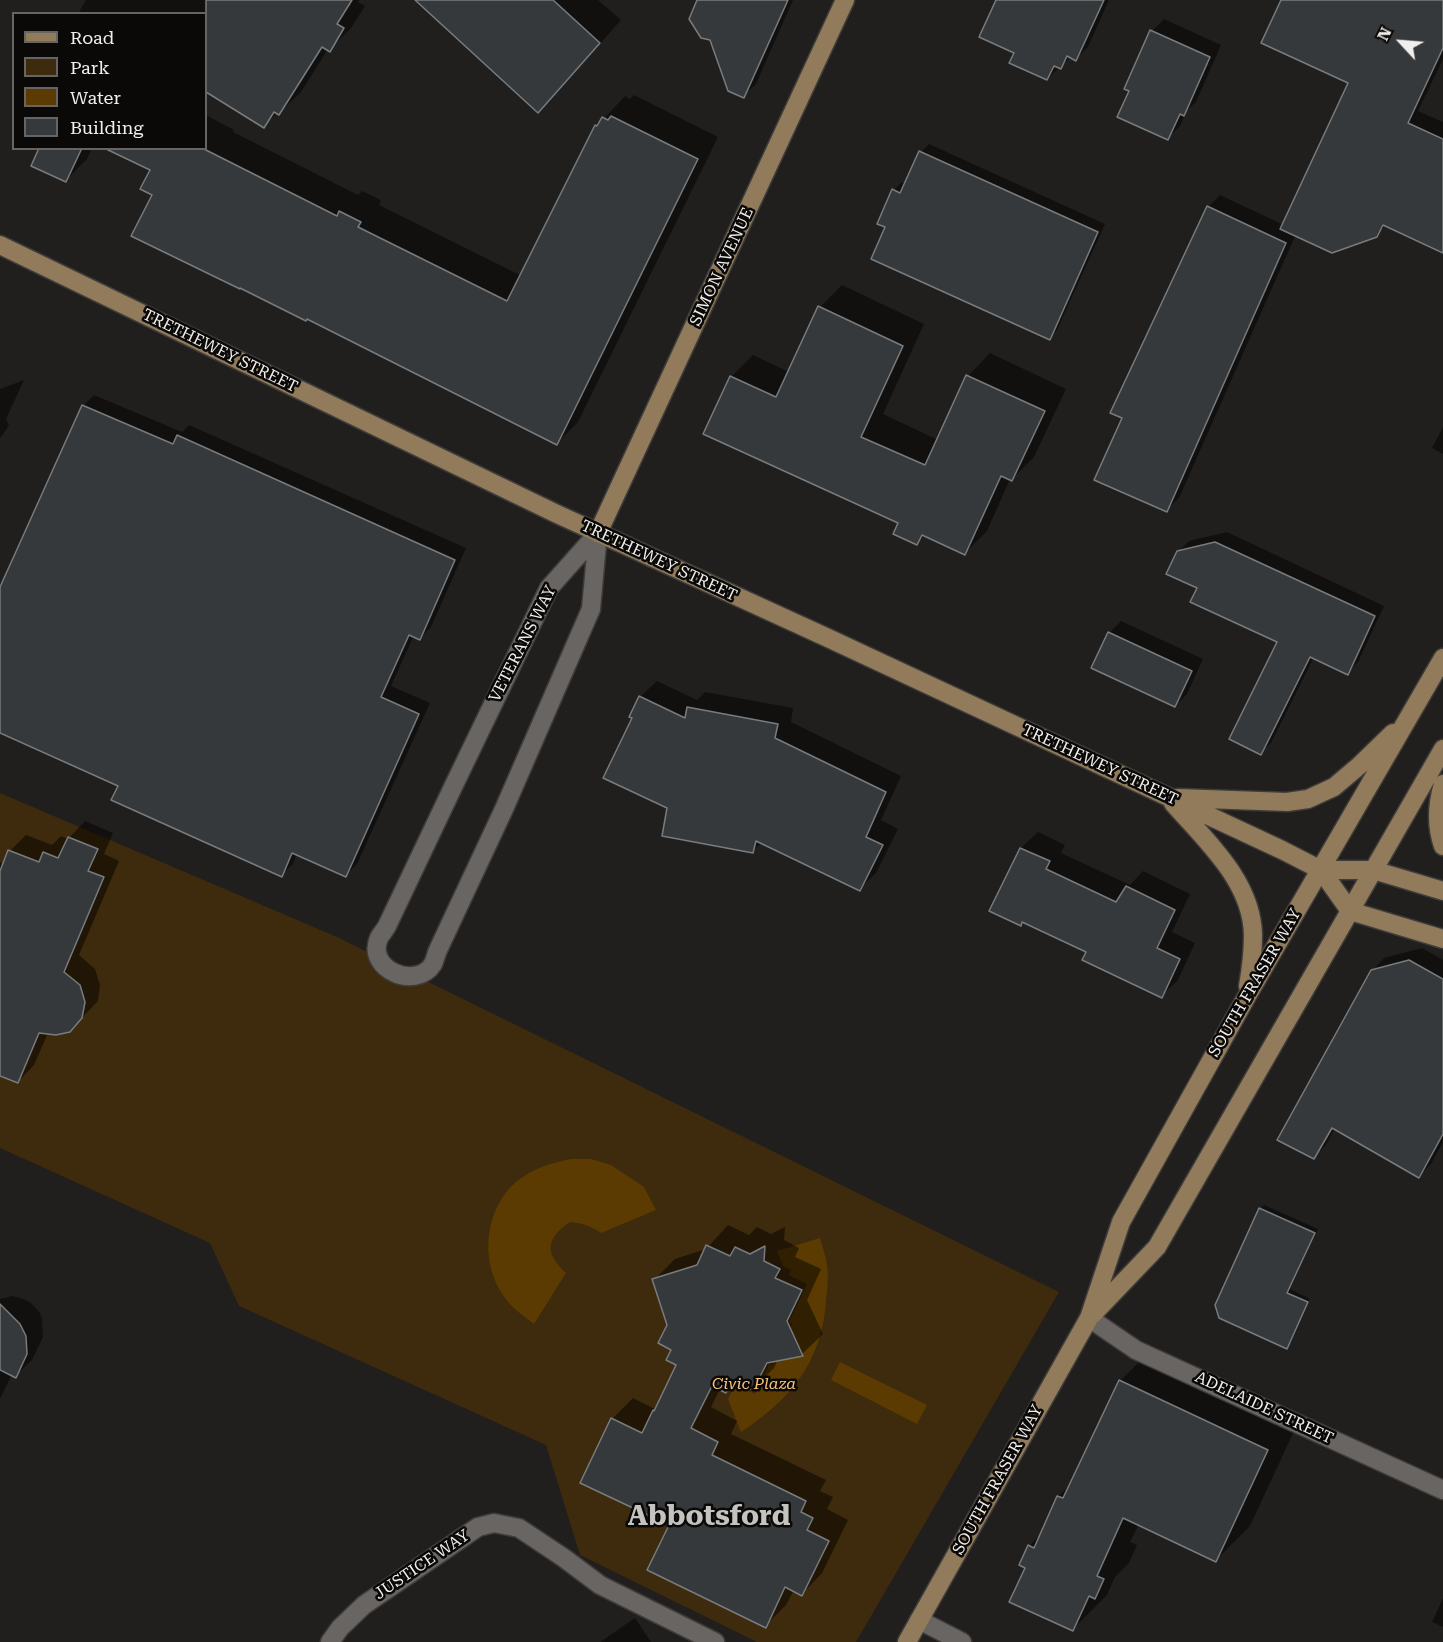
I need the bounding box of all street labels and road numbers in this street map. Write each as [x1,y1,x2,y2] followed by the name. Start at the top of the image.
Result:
[686,205,758,329] street label: SIMON AVENUE
[139,305,301,397] street label: TRETHEWEY STREET
[578,516,740,606] street label: TRETHEWEY STREET
[485,582,561,706] street label: VETERANS WAY
[1019,720,1181,810] street label: TRETHEWEY STREET
[1205,905,1305,1061] street label: SOUTH FRASER WAY
[1192,1368,1336,1448] street label: ADELAIDE STREET
[949,1402,1047,1558] street label: SOUTH FRASER WAY
[371,1526,473,1604] street label: JUSTICE WAY

